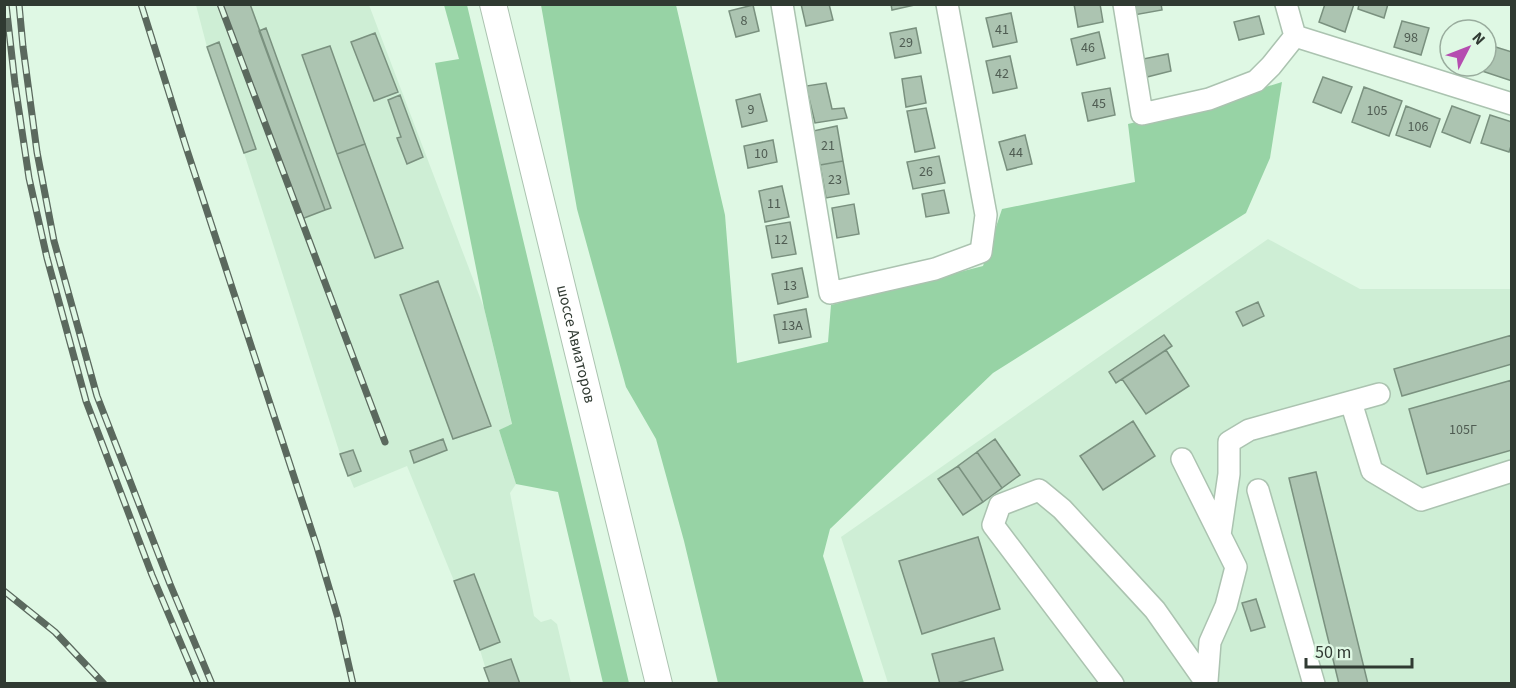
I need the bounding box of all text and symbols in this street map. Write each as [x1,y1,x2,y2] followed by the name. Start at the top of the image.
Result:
[741,11,748,31] house number: 8
[1438,18,1498,78] north arrow
[995,20,1009,40] house number: 41
[1467,27,1490,50] text: N
[1404,28,1418,48] house number: 98
[899,33,913,53] house number: 29
[1081,38,1095,58] house number: 46
[995,64,1009,84] house number: 42
[1092,94,1106,114] house number: 45
[748,100,755,120] house number: 9
[1367,101,1387,121] house number: 105
[1408,117,1428,137] house number: 106
[821,136,835,156] house number: 21
[1009,143,1023,163] house number: 44
[754,144,768,164] house number: 10
[919,162,933,182] house number: 26
[828,170,842,190] house number: 23
[767,194,781,214] house number: 11
[774,230,788,250] house number: 12
[783,276,797,296] house number: 13
[551,283,601,405] street label: шоссе Авиаторов
[781,316,803,336] house number: 13А
[1449,420,1477,440] house number: 105Г
[1306,631,1412,669] scale bar
[1315,640,1351,665] text: 50 m

